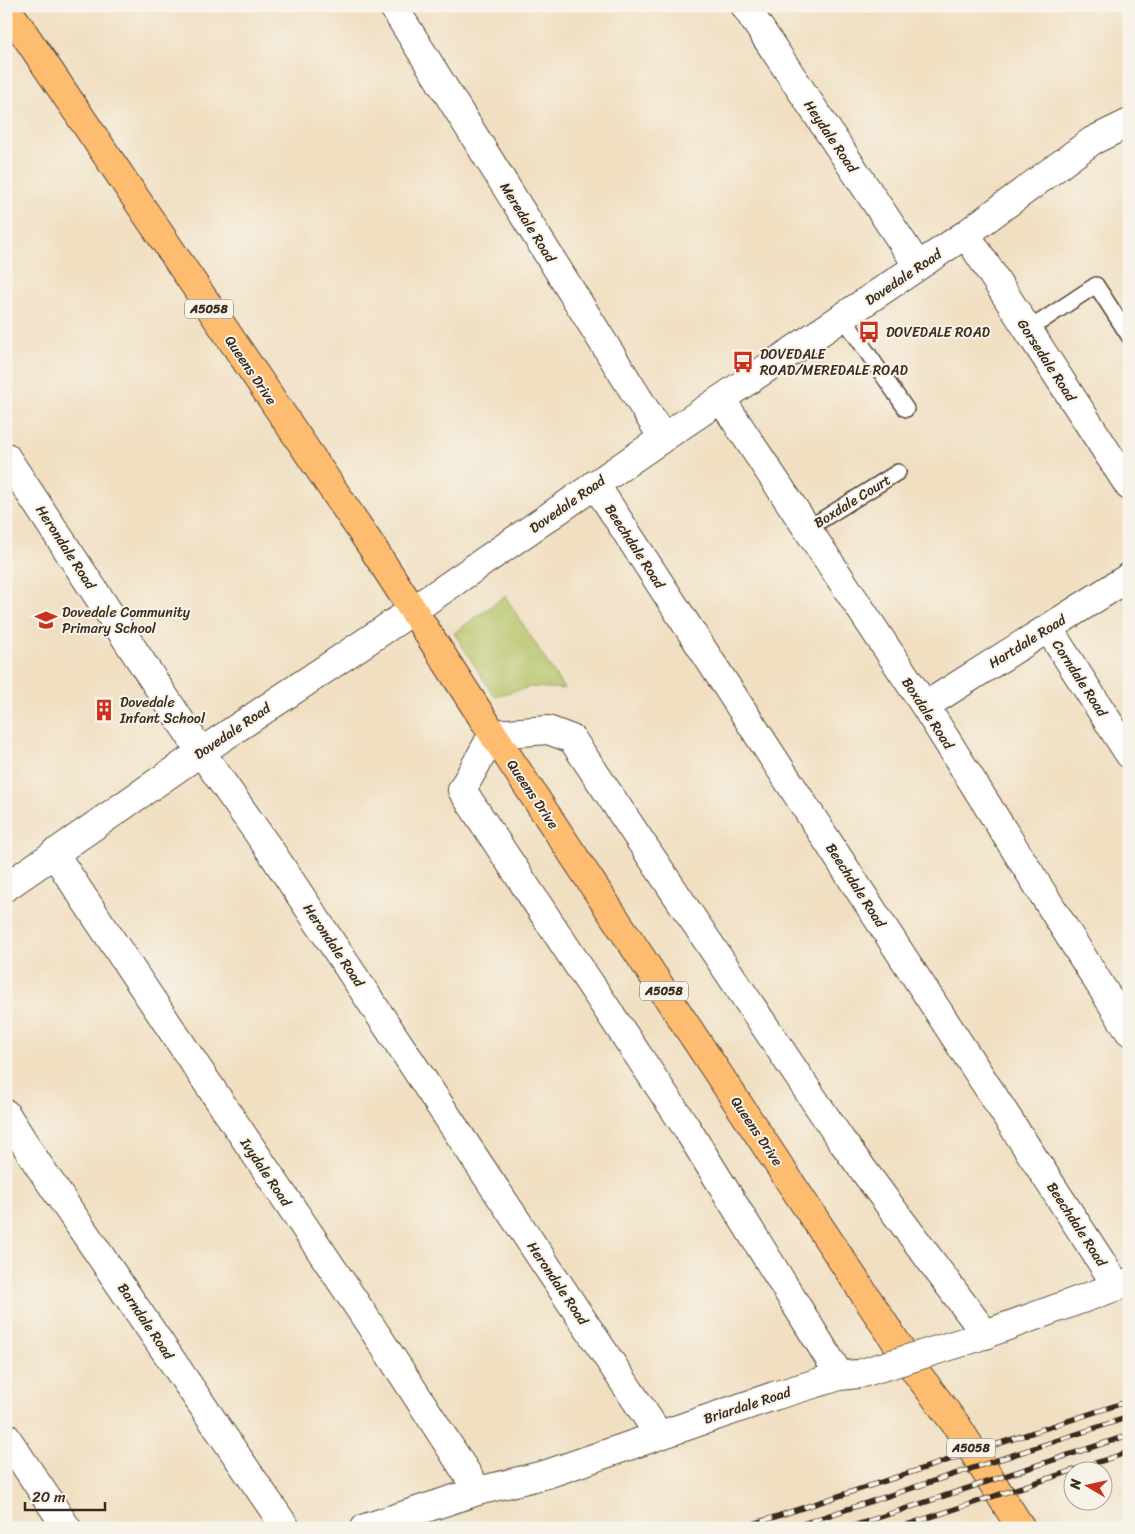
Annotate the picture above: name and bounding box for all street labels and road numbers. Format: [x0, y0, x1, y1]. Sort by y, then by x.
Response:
street label: Heydale Road [797, 95, 865, 179]
street label: Meredale Road [493, 177, 563, 269]
street label: Dovedale Road [860, 241, 948, 313]
road number: A5058 [185, 300, 233, 318]
street label: Gorsedale Road [1010, 314, 1084, 408]
street label: Queens Drive [218, 330, 283, 410]
street label: Dovedale Road [524, 468, 612, 540]
street label: Boxdale Court [809, 468, 896, 535]
street label: Beechdale Road [598, 499, 672, 595]
street label: Herondale Road [29, 500, 103, 596]
street label: Hartdale Road [983, 607, 1072, 675]
street label: Corndale Road [1045, 635, 1115, 723]
street label: Boxdale Road [895, 672, 961, 756]
street label: Dovedale Road [189, 695, 277, 767]
street label: Queens Drive [500, 754, 565, 834]
street label: Beechdale Road [819, 838, 893, 934]
street label: Herondale Road [296, 898, 372, 994]
road number: A5058 [640, 981, 688, 1000]
street label: Queens Drive [724, 1091, 789, 1171]
street label: Ivydale Road [233, 1132, 299, 1213]
street label: Beechdale Road [1040, 1177, 1114, 1273]
street label: Herondale Road [520, 1236, 596, 1332]
street label: Barndale Road [111, 1278, 181, 1366]
street label: Briardale Road [700, 1379, 796, 1431]
road number: A5058 [947, 1439, 995, 1458]

